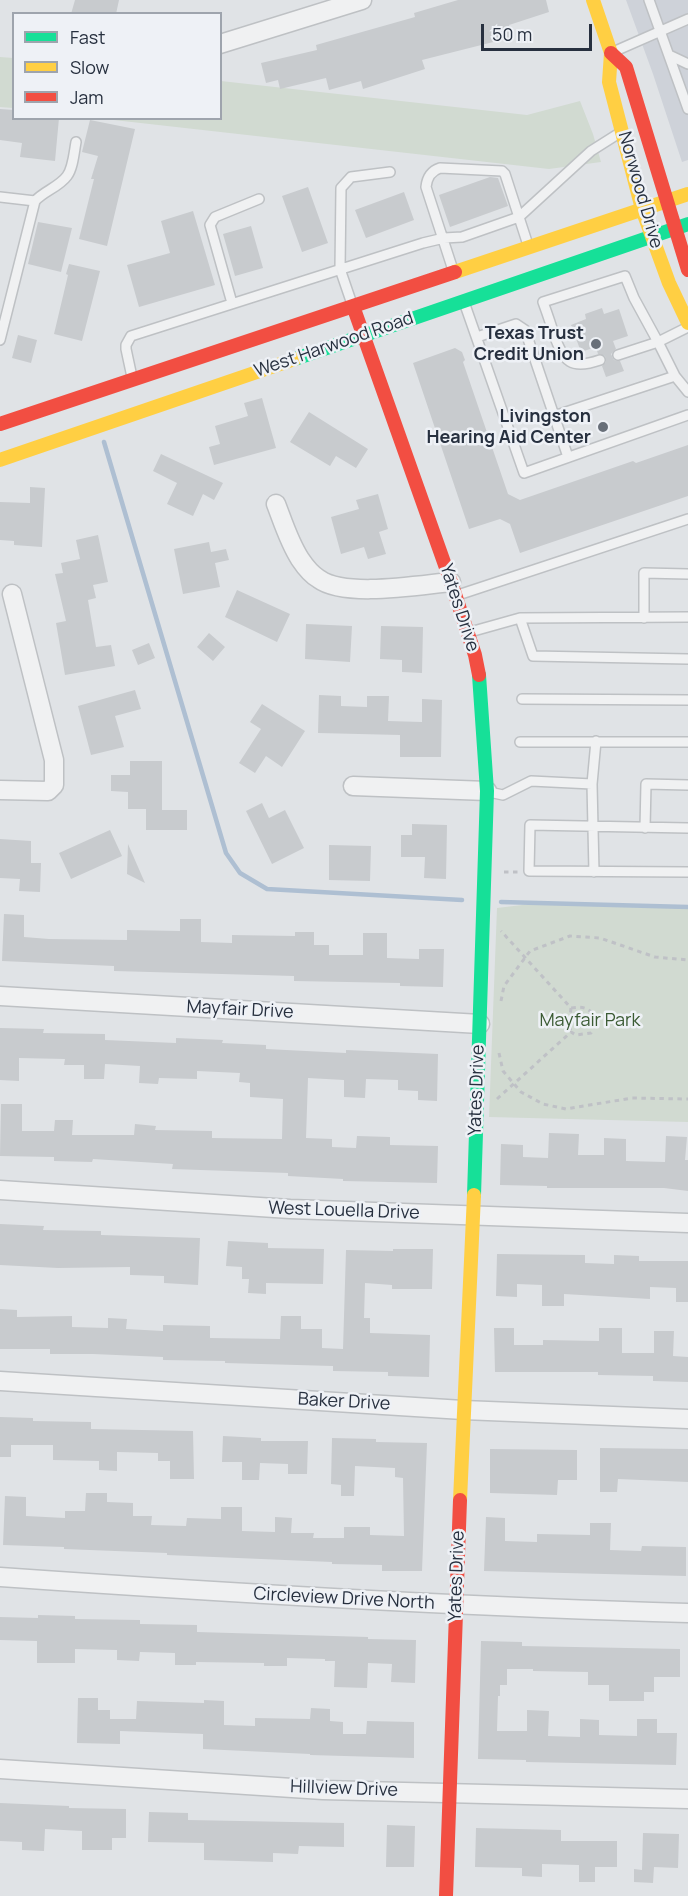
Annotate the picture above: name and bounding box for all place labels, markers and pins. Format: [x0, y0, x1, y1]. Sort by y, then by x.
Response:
place label: Texas Trust Credit Union [474, 323, 584, 366]
marker: Texas Trust Credit Union [589, 337, 603, 351]
place label: Livingston Hearing Aid Center [427, 406, 591, 448]
marker: Livingston Hearing Aid Center [596, 420, 610, 434]

